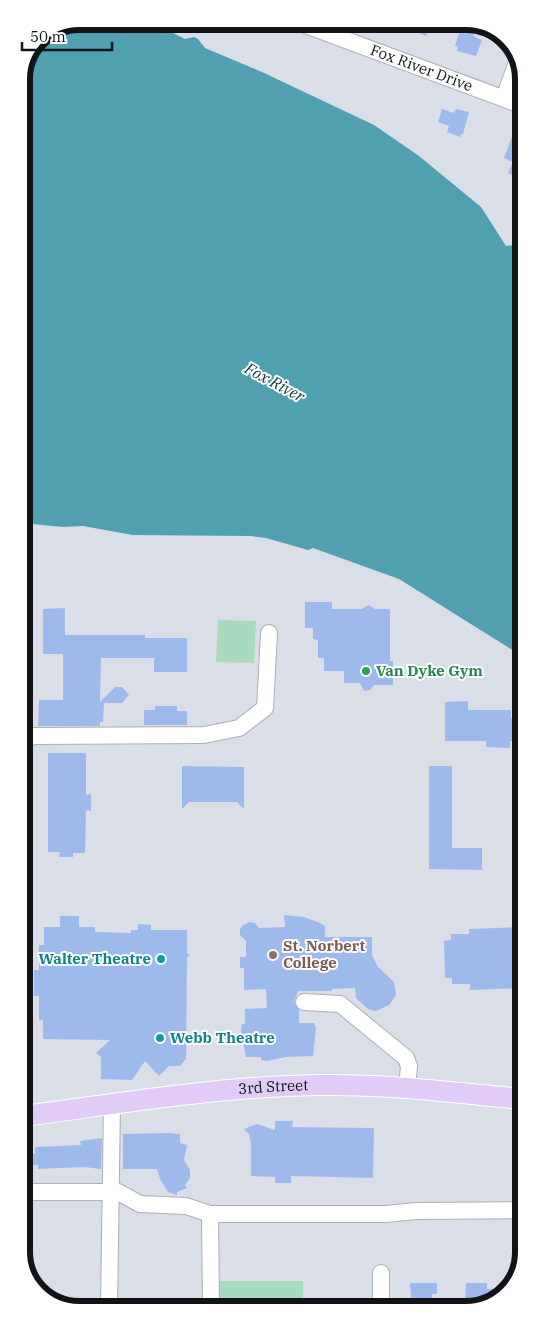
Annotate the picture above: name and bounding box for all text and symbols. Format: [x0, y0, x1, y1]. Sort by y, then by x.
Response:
scale bar [22, 20, 112, 52]
text: 50 m [30, 27, 66, 46]
street label: Fox River Drive [368, 40, 476, 95]
water label: Fox River [241, 357, 309, 406]
place label: Van Dyke Gym [376, 661, 483, 680]
marker: Van Dyke Gym [360, 665, 372, 677]
place label: St. Norbert College [283, 936, 365, 972]
place label: Walter Theatre [39, 949, 151, 968]
marker: St. Norbert College [267, 949, 279, 961]
marker: Walter Theatre [155, 953, 167, 965]
place label: Webb Theatre [170, 1028, 275, 1047]
marker: Webb Theatre [154, 1032, 166, 1044]
street label: 3rd Street [237, 1075, 309, 1098]

